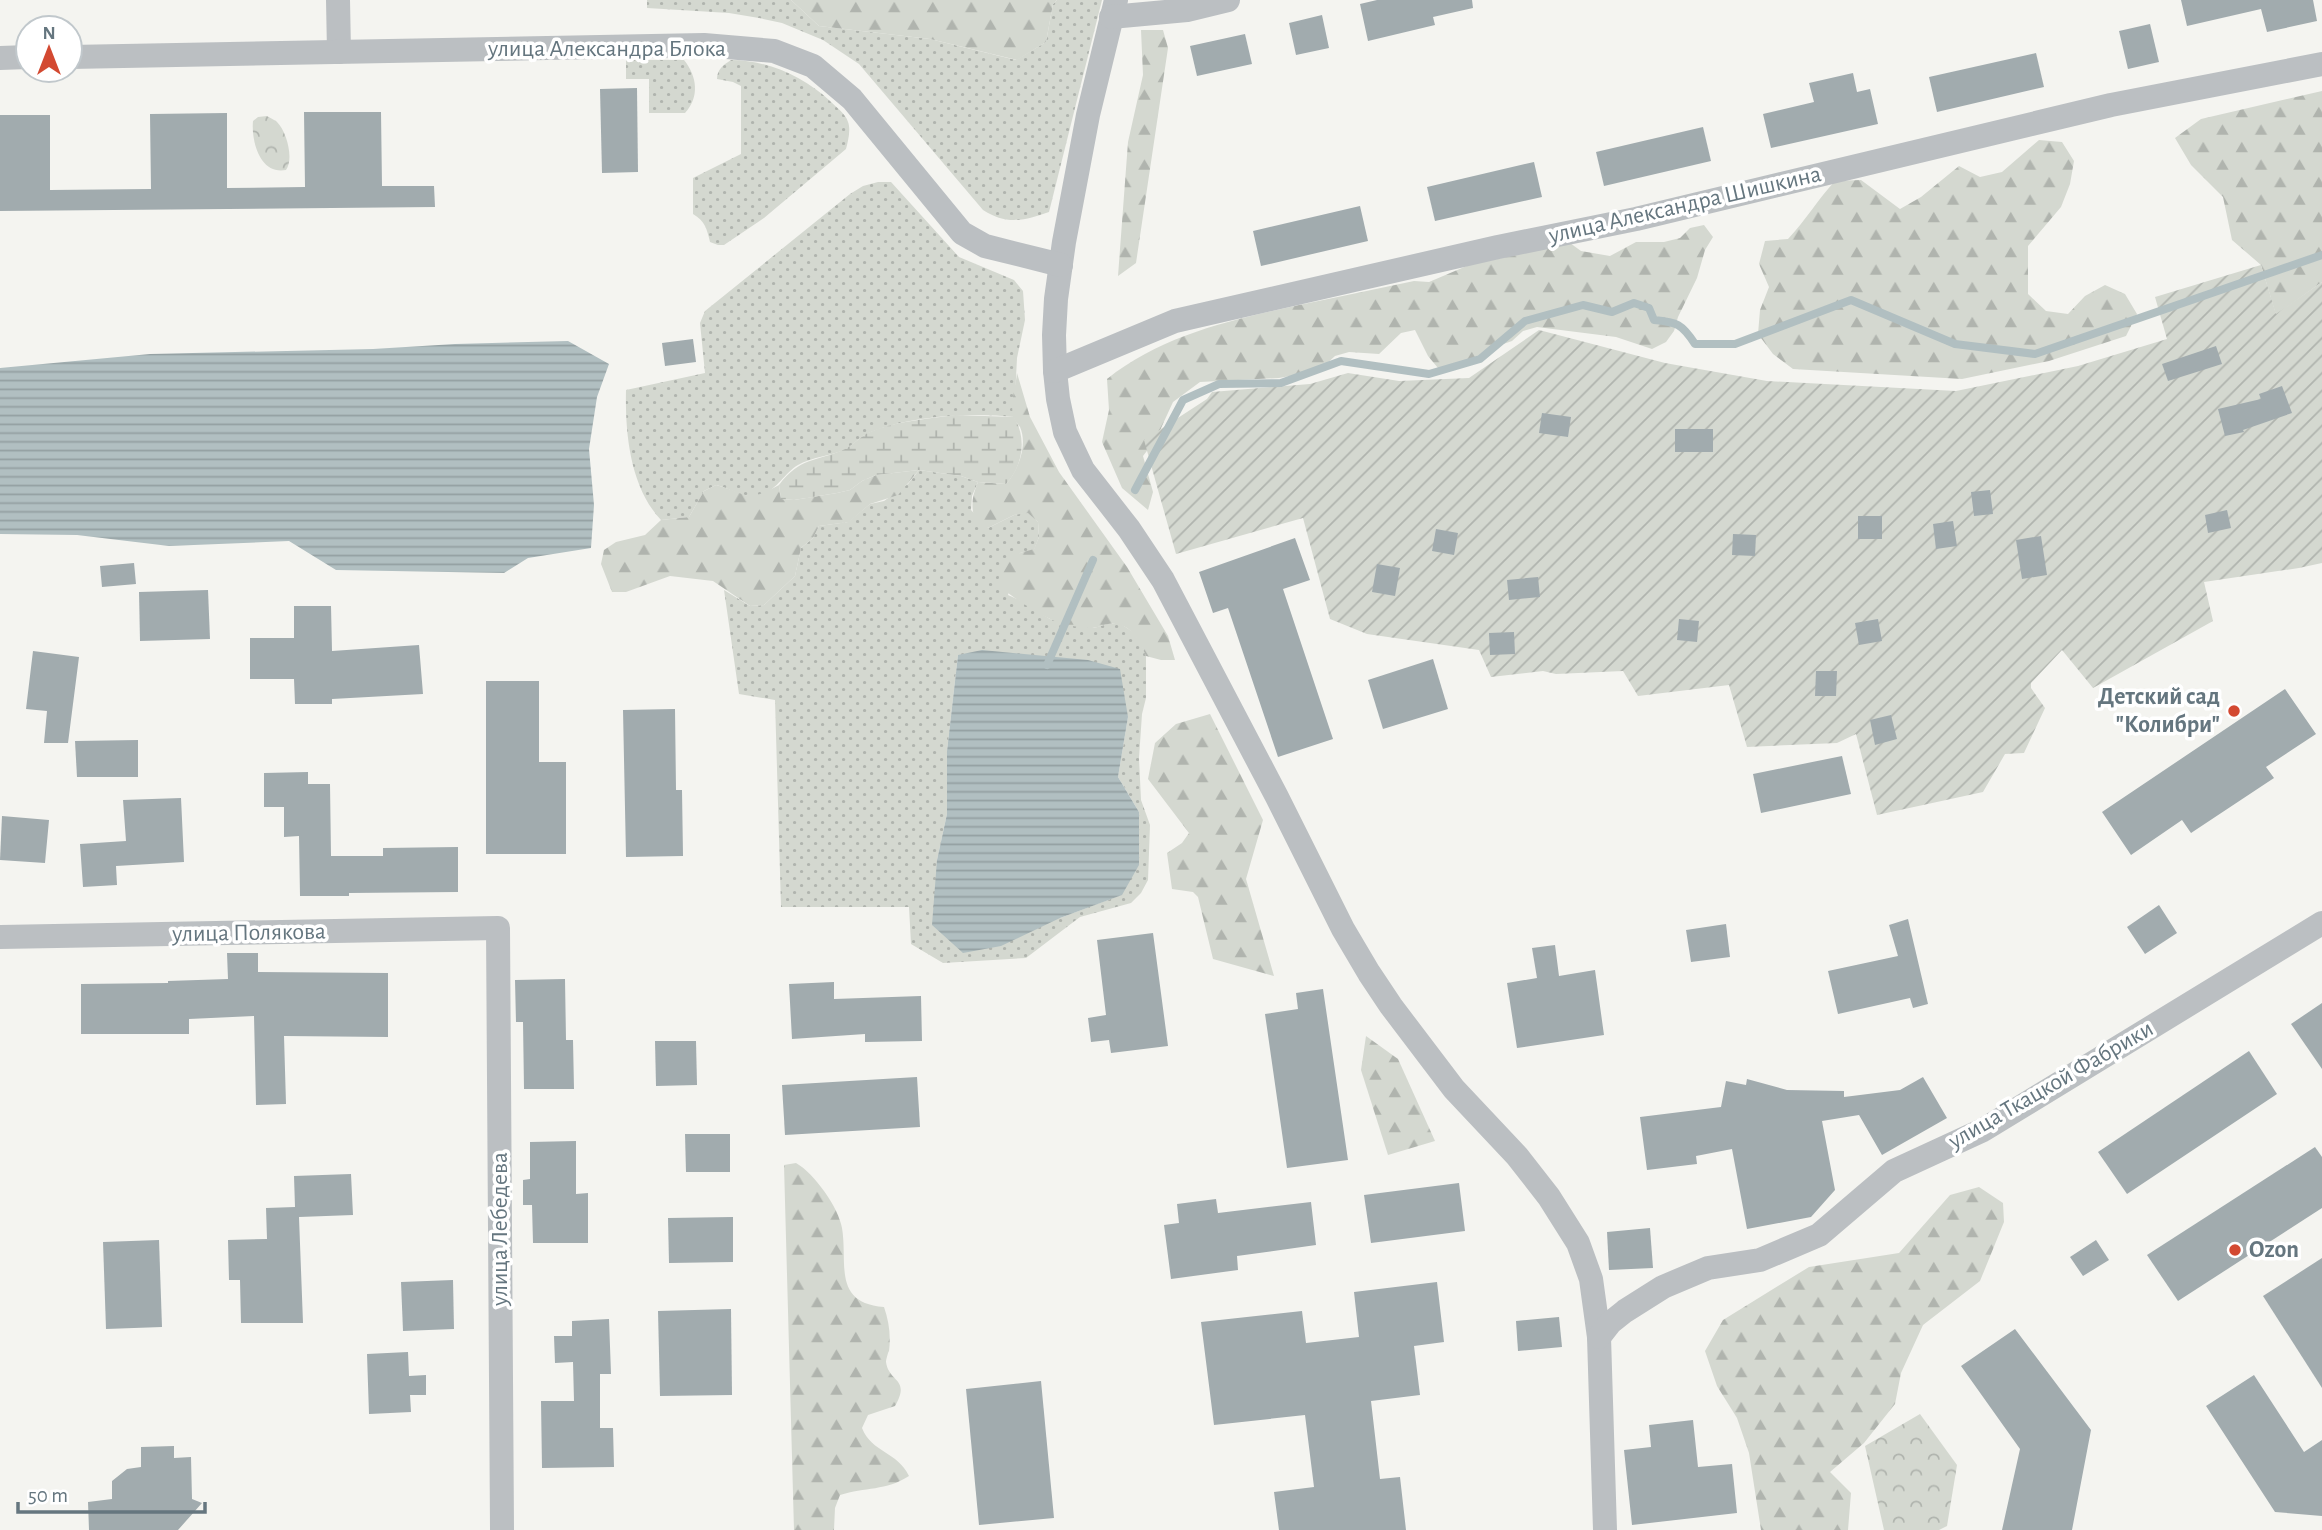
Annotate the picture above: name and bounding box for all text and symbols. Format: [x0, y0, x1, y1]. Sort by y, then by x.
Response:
north arrow [14, 14, 84, 84]
text: N [42, 24, 56, 43]
street label: улица Александра Блока [487, 37, 726, 61]
street label: улица Александра Шишкина [1545, 162, 1824, 248]
place label: Детский сад "Колибри" [2098, 685, 2220, 737]
marker: Детский сад "Колибри" [2226, 703, 2242, 719]
street label: улица Полякова [171, 920, 326, 946]
street label: улица Ткацкой Фабрики [1944, 1017, 2158, 1154]
street label: улица Лебедева [488, 1152, 512, 1307]
place label: Ozon [2249, 1238, 2299, 1262]
marker: Ozon [2227, 1242, 2243, 1258]
scale bar [18, 1470, 205, 1514]
text: 50 m [28, 1485, 68, 1506]

